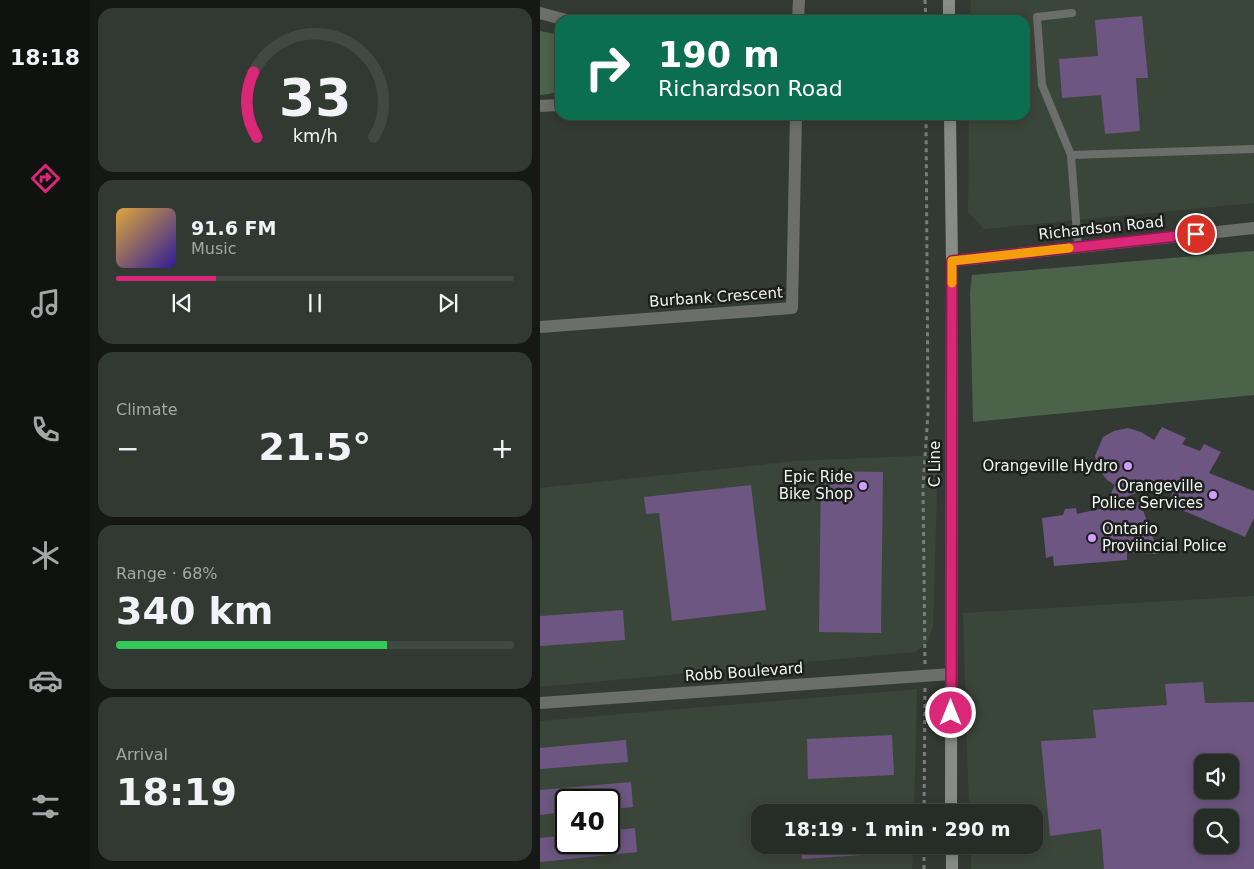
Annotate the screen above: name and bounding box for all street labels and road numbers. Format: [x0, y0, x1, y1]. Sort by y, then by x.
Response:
street label: Richardson Road [1037, 212, 1165, 244]
street label: Burbank Crescent [649, 283, 784, 311]
street label: C Line [926, 441, 944, 487]
street label: Robb Boulevard [684, 659, 804, 685]

